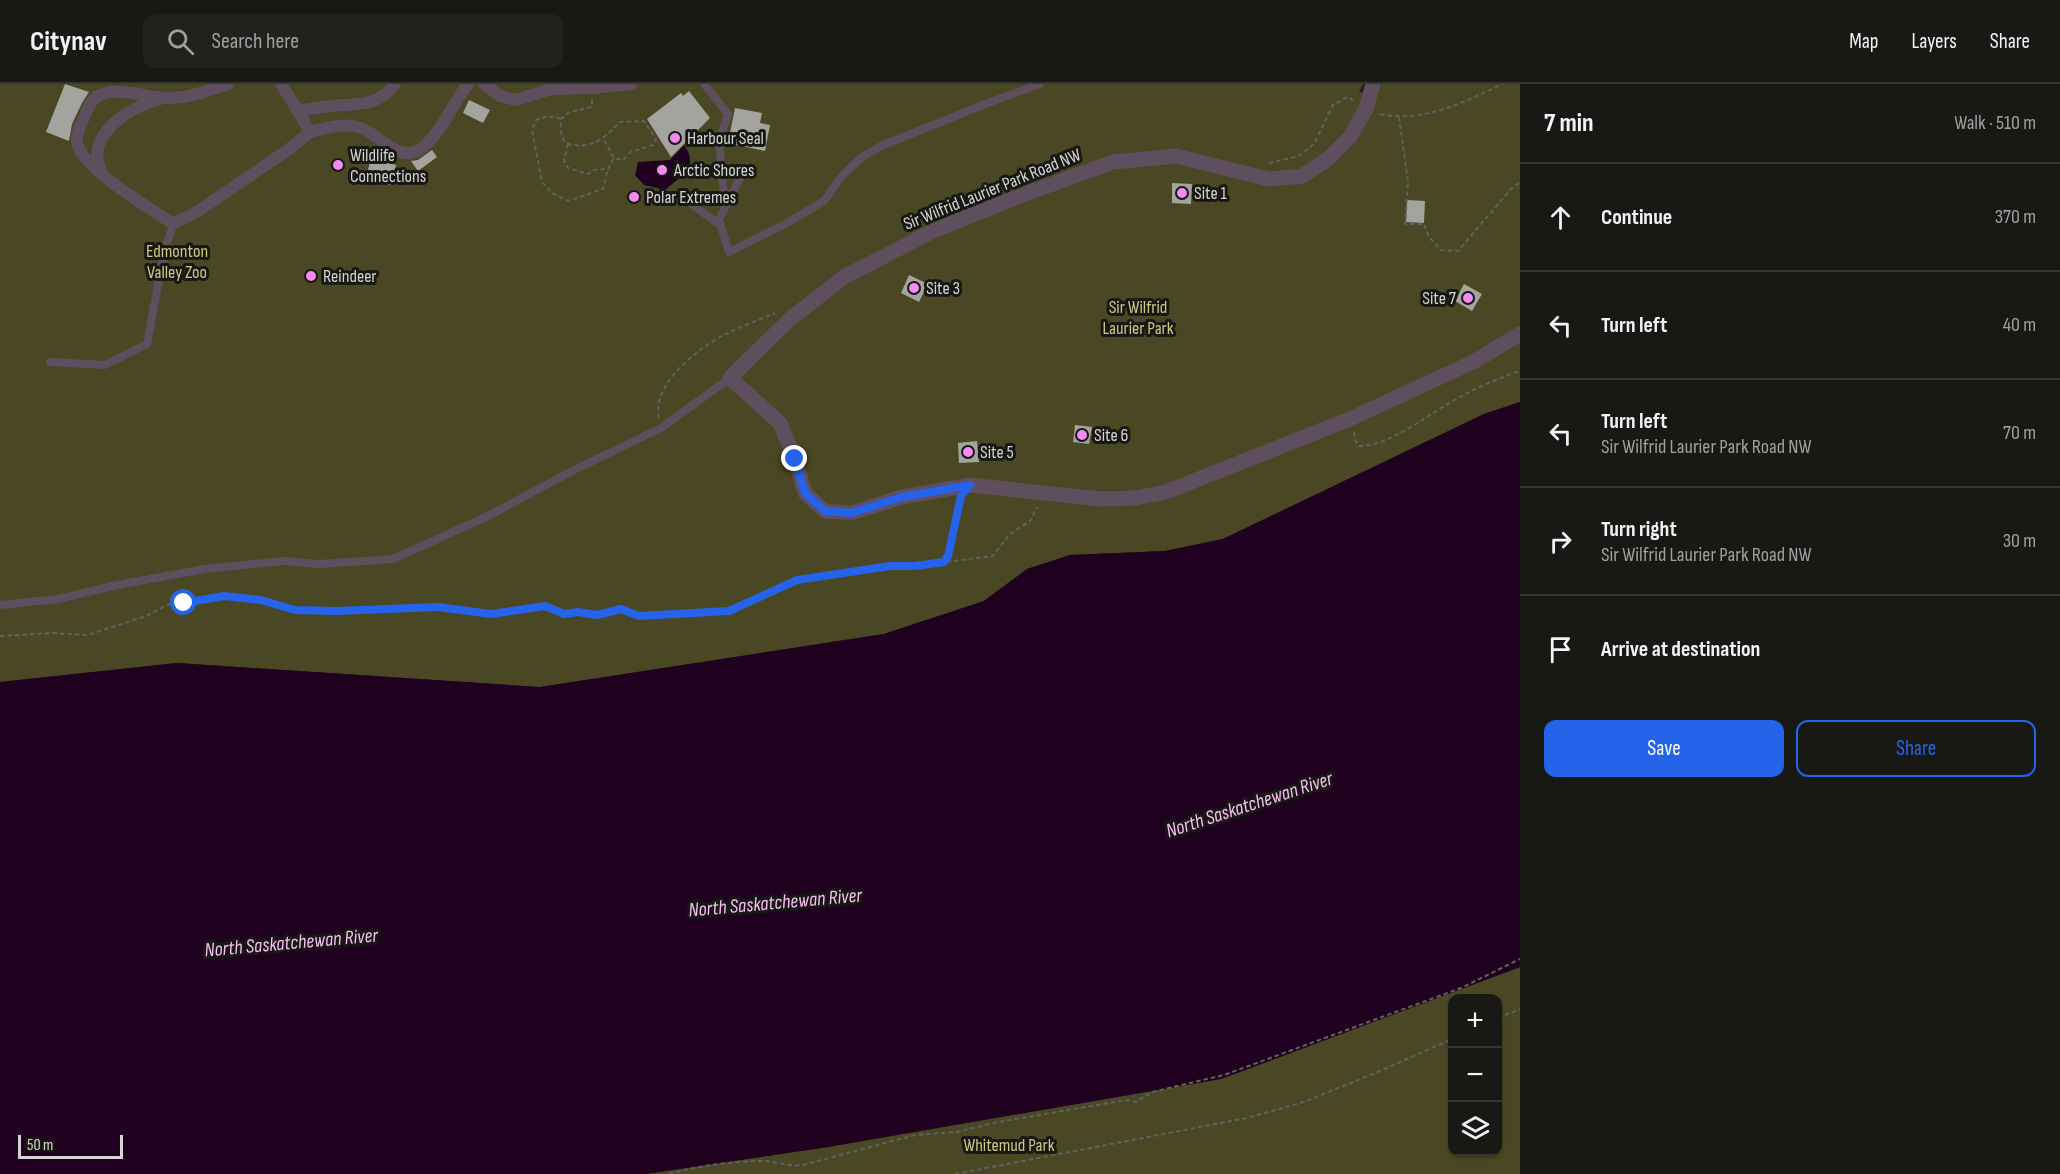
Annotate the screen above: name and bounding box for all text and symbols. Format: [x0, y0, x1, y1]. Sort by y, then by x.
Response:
search box [143, 14, 563, 68]
text: Citynav [30, 25, 107, 58]
icon: search [164, 25, 197, 58]
text: Search here [212, 28, 299, 55]
text: Map [1849, 29, 1878, 54]
text: Layers [1911, 29, 1957, 54]
text: Share [1990, 29, 2030, 54]
text: 7 min [1544, 108, 1593, 139]
text: Walk · 510 m [1954, 111, 2036, 135]
place label: Harbour Seal [687, 128, 764, 149]
marker: Harbour Seal [668, 131, 682, 145]
street label: Sir Wilfrid Laurier Park Road NW [900, 144, 1084, 235]
place label: Wildlife Connections [350, 145, 426, 187]
marker: Wildlife Connections [331, 158, 345, 172]
place label: Arctic Shores [673, 160, 754, 181]
marker: Arctic Shores [655, 163, 669, 177]
place label: Site 1 [1194, 183, 1227, 204]
marker: Site 1 [1175, 186, 1189, 200]
place label: Polar Extremes [646, 187, 736, 208]
marker: Polar Extremes [627, 190, 641, 204]
icon: ahead [1544, 201, 1577, 234]
text: Continue [1601, 204, 1672, 231]
text: 370 m [1995, 205, 2036, 229]
park label: Edmonton Valley Zoo [146, 241, 208, 283]
place label: Reindeer [323, 266, 377, 287]
marker: Reindeer [304, 269, 318, 283]
place label: Site 3 [926, 278, 960, 299]
marker: Site 3 [907, 281, 921, 295]
place label: Site 7 [1422, 288, 1457, 309]
marker: Site 7 [1461, 291, 1475, 305]
park label: Sir Wilfrid Laurier Park [1102, 297, 1174, 339]
icon: left [1544, 309, 1577, 342]
text: Turn left [1601, 312, 1667, 339]
text: 40 m [2003, 313, 2036, 337]
text: Turn left [1601, 408, 1667, 435]
icon: left [1544, 417, 1577, 450]
text: 70 m [2003, 421, 2036, 445]
place label: Site 6 [1094, 425, 1128, 446]
marker: Site 6 [1075, 428, 1089, 442]
text: Sir Wilfrid Laurier Park Road NW [1601, 435, 1811, 459]
place label: Site 5 [980, 442, 1014, 463]
route end [781, 445, 807, 471]
marker: Site 5 [961, 445, 975, 459]
text: Turn right [1601, 516, 1677, 543]
icon: right [1544, 525, 1577, 558]
text: 30 m [2003, 529, 2036, 553]
text: Sir Wilfrid Laurier Park Road NW [1601, 543, 1811, 567]
route start [170, 589, 196, 615]
icon: arrive [1544, 633, 1577, 666]
text: Arrive at destination [1601, 636, 1760, 663]
button: Save [1544, 720, 1784, 777]
button: Share [1796, 720, 2036, 777]
water label: North Saskatchewan River [1163, 766, 1337, 843]
water label: North Saskatchewan River [687, 883, 864, 923]
water label: North Saskatchewan River [203, 923, 380, 963]
map controls [1448, 994, 1502, 1156]
button: + [1448, 994, 1502, 1048]
button: − [1448, 1048, 1502, 1102]
button: layers [1448, 1102, 1502, 1156]
scale bar [18, 1132, 123, 1160]
park label: Whitemud Park [963, 1135, 1055, 1156]
text: 50 m [27, 1136, 53, 1155]

